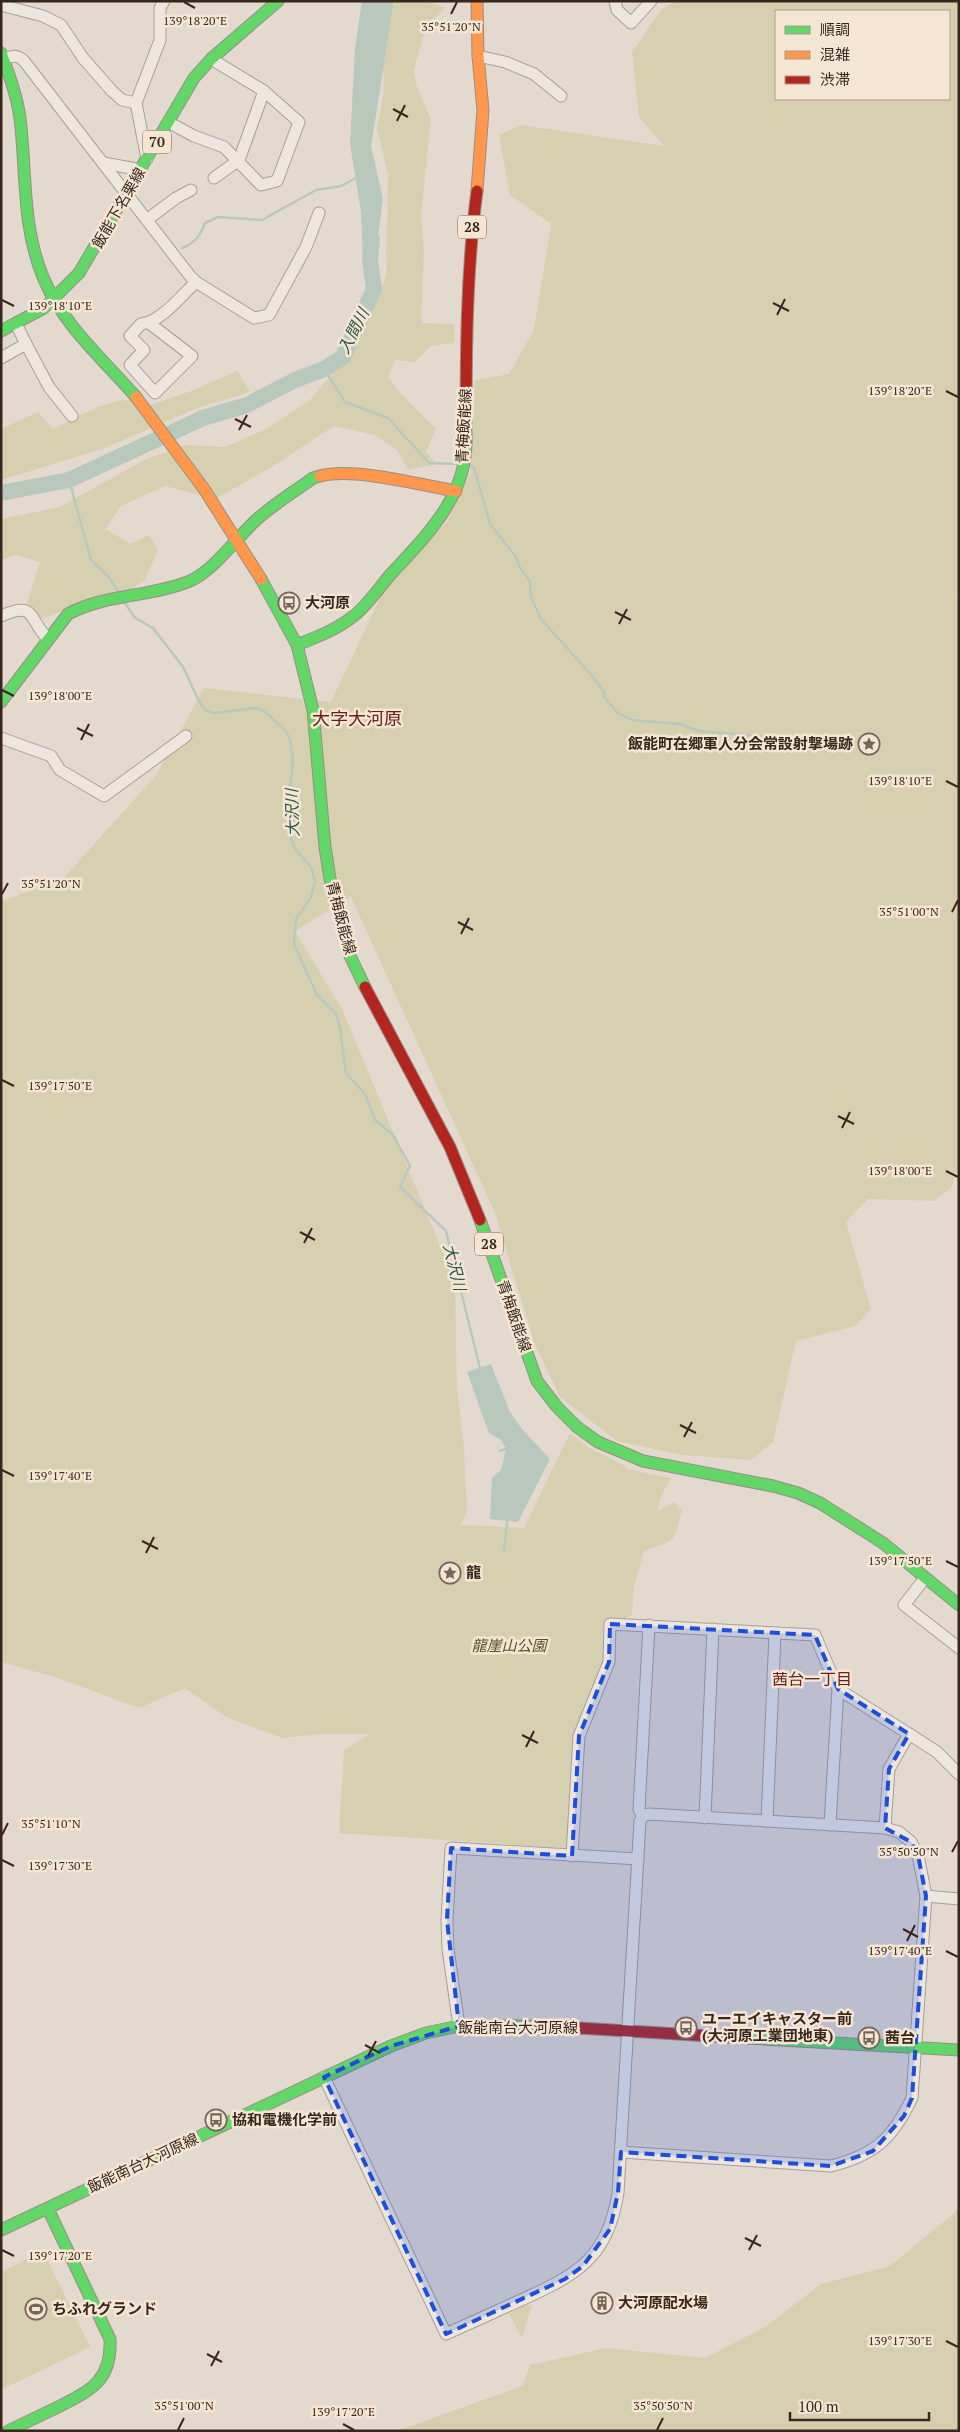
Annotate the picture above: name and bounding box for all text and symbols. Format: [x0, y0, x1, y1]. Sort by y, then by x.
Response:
legend [775, 10, 950, 100]
text: 139°18'20"E [163, 13, 227, 28]
text: 35°51'20"N [421, 19, 481, 34]
text: 順調 [820, 19, 850, 39]
text: 混雑 [820, 44, 850, 64]
text: 渋滞 [820, 69, 850, 89]
road number: 70 [143, 130, 171, 154]
street label: 飯能下名栗線 [87, 164, 149, 251]
road number: 28 [458, 216, 486, 238]
text: 139°18'10"E [28, 298, 92, 313]
water label: 入間川 [332, 303, 375, 357]
text: 139°18'20"E [868, 383, 932, 398]
street label: 青梅飯能線 [451, 388, 475, 464]
bus stop icon: 大河原 [277, 591, 301, 615]
place label: 大河原 [305, 592, 350, 612]
text: 139°18'00"E [28, 688, 92, 703]
district label: 大字大河原 [312, 706, 402, 730]
place icon: 飯能町在郷軍人分会常設射撃場跡 [857, 732, 881, 756]
place label: 飯能町在郷軍人分会常設射撃場跡 [628, 733, 853, 753]
text: 139°18'10"E [868, 773, 932, 788]
water label: 大沢川 [280, 787, 304, 837]
text: 35°51'20"N [21, 876, 81, 891]
street label: 青梅飯能線 [323, 879, 361, 957]
text: 35°51'00"N [879, 904, 939, 919]
text: 139°17'50"E [28, 1078, 92, 1093]
text: 139°18'00"E [868, 1163, 932, 1178]
road number: 28 [475, 1232, 503, 1256]
water label: 大沢川 [439, 1241, 472, 1295]
street label: 青梅飯能線 [493, 1277, 537, 1354]
text: 139°17'40"E [28, 1468, 92, 1483]
text: 139°17'50"E [868, 1553, 932, 1568]
place icon: 龍 [438, 1561, 462, 1585]
place label: 龍 [466, 1562, 481, 1582]
park label: 龍崖山公園 [471, 1635, 548, 1655]
district label: 茜台一丁目 [772, 1668, 852, 1690]
text: 35°51'10"N [21, 1816, 81, 1831]
text: 35°50'50"N [879, 1844, 939, 1859]
text: 139°17'30"E [28, 1858, 92, 1873]
text: 139°17'40"E [868, 1943, 932, 1958]
place label: ユーエイキャスター前 (大河原工業団地東) [702, 2008, 852, 2045]
bus stop icon: ユーエイキャスター前 (大河原工業団地東) [674, 2016, 698, 2040]
street label: 飯能南台大河原線 [458, 2017, 578, 2037]
bus stop icon: 茜台 [857, 2026, 881, 2050]
place label: 茜台 [885, 2027, 915, 2047]
bus stop icon: 協和電機化学前 [204, 2108, 228, 2132]
place label: 協和電機化学前 [232, 2109, 337, 2129]
street label: 飯能南台大河原線 [84, 2128, 201, 2197]
text: 139°17'20"E [28, 2248, 92, 2263]
building icon: 大河原配水場 [590, 2291, 614, 2315]
place label: 大河原配水場 [618, 2292, 708, 2312]
sports icon: ちふれグランド [24, 2297, 48, 2321]
place label: ちふれグランド [52, 2298, 157, 2318]
text: 139°17'30"E [868, 2333, 932, 2348]
scale bar [790, 2390, 929, 2422]
text: 100 m [798, 2396, 839, 2416]
text: 35°51'00"N [154, 2398, 214, 2413]
text: 35°50'50"N [633, 2398, 693, 2413]
text: 139°17'20"E [311, 2404, 375, 2419]

